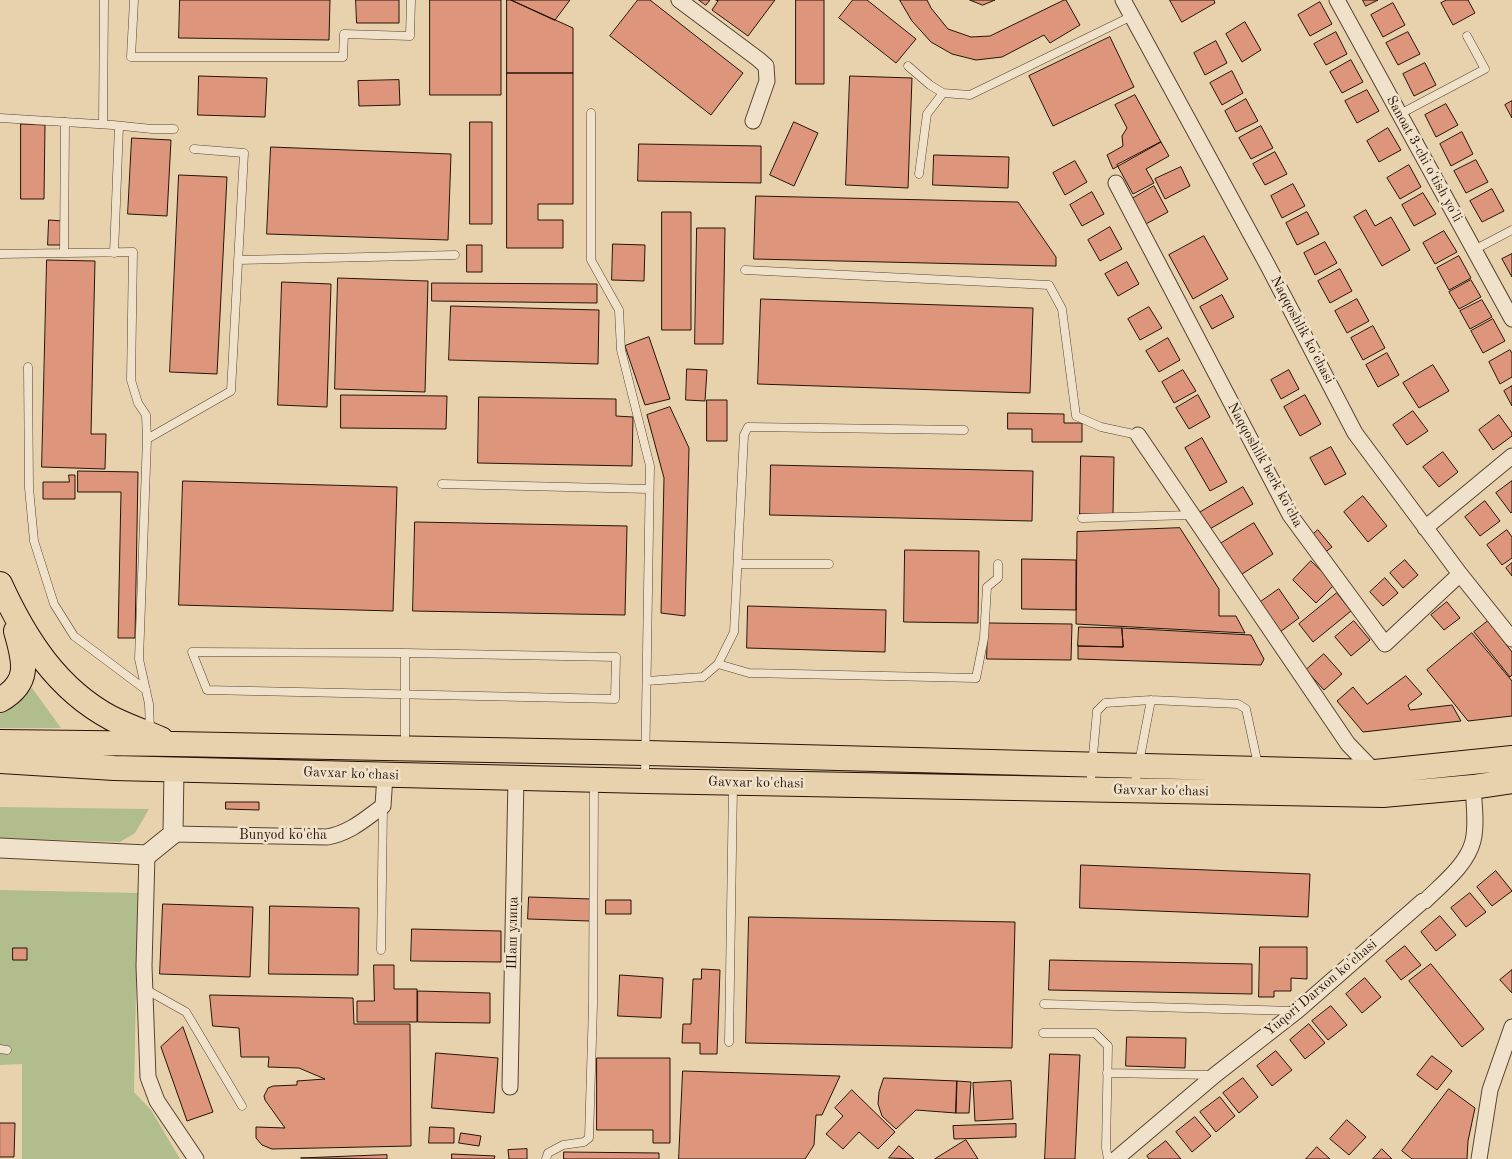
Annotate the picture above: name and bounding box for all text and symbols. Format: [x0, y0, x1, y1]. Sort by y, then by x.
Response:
street label: Sanoat 3-chi o'tish yo'li [1382, 93, 1466, 225]
street label: Naqqoshlik ko'chasi [1267, 273, 1337, 387]
street label: Naqqoshlik berk ko'cha [1224, 400, 1306, 530]
street label: Gavxar ko'chasi [303, 764, 399, 784]
street label: Gavxar ko'chasi [708, 774, 804, 792]
street label: Gavxar ko'chasi [1113, 782, 1209, 800]
street label: Bunyod ko'cha [239, 827, 327, 843]
street label: Шаш улица [504, 896, 522, 970]
street label: Yuqori Darxon ko'chasi [1261, 936, 1381, 1040]

